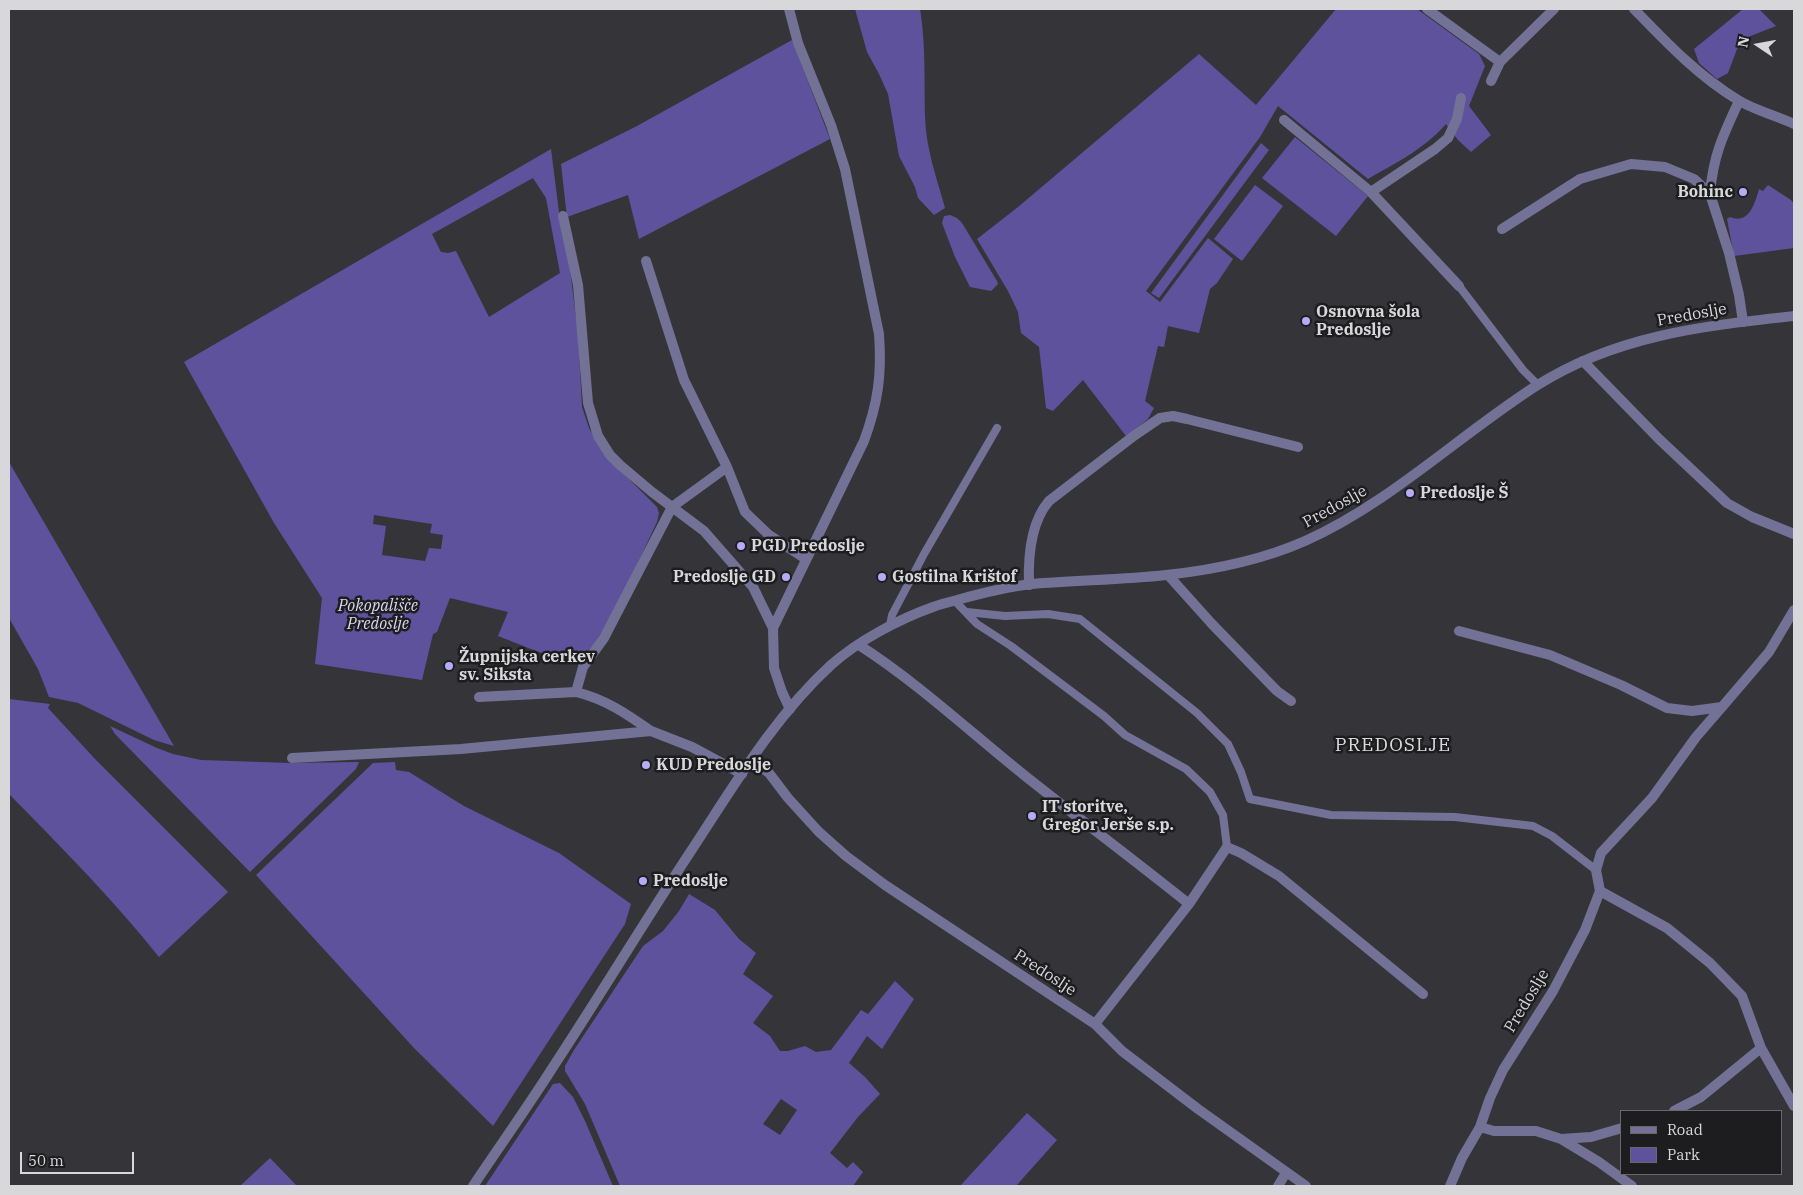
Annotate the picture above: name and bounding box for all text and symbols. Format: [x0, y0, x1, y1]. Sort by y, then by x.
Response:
north arrow [1733, 20, 1783, 70]
text: N [1733, 35, 1753, 49]
place label: Bohinc [1677, 182, 1733, 202]
marker: Bohinc [1737, 186, 1749, 198]
street label: Predoslje [1656, 299, 1728, 331]
place label: Osnovna šola Predoslje [1316, 302, 1420, 340]
marker: Osnovna šola Predoslje [1300, 315, 1312, 327]
street label: Predoslje [1300, 482, 1370, 532]
place label: Predoslje Š [1420, 483, 1509, 503]
marker: Predoslje Š [1404, 487, 1416, 499]
place label: PGD Predoslje [751, 536, 865, 556]
marker: PGD Predoslje [735, 540, 747, 552]
place label: Predoslje GD [673, 567, 776, 587]
place label: Gostilna Krištof [892, 567, 1017, 587]
marker: Predoslje GD [780, 571, 792, 583]
marker: Gostilna Krištof [876, 571, 888, 583]
park label: Pokopališče Predoslje [338, 596, 418, 634]
place label: Župnijska cerkev sv. Siksta [459, 647, 595, 685]
marker: Župnijska cerkev sv. Siksta [443, 660, 455, 672]
district label: PREDOSLJE [1334, 735, 1452, 757]
place label: KUD Predoslje [656, 755, 771, 775]
marker: KUD Predoslje [640, 759, 652, 771]
place label: IT storitve, Gregor Jerše s.p. [1042, 797, 1174, 835]
marker: IT storitve, Gregor Jerše s.p. [1026, 810, 1038, 822]
place label: Predoslje [653, 871, 728, 891]
marker: Predoslje [637, 875, 649, 887]
street label: Predoslje [1010, 946, 1080, 1000]
street label: Predoslje [1501, 966, 1553, 1036]
legend [1620, 1110, 1783, 1175]
text: Road [1667, 1120, 1703, 1139]
scale bar [22, 1142, 136, 1174]
text: Park [1667, 1145, 1700, 1164]
text: 50 m [28, 1151, 64, 1170]

